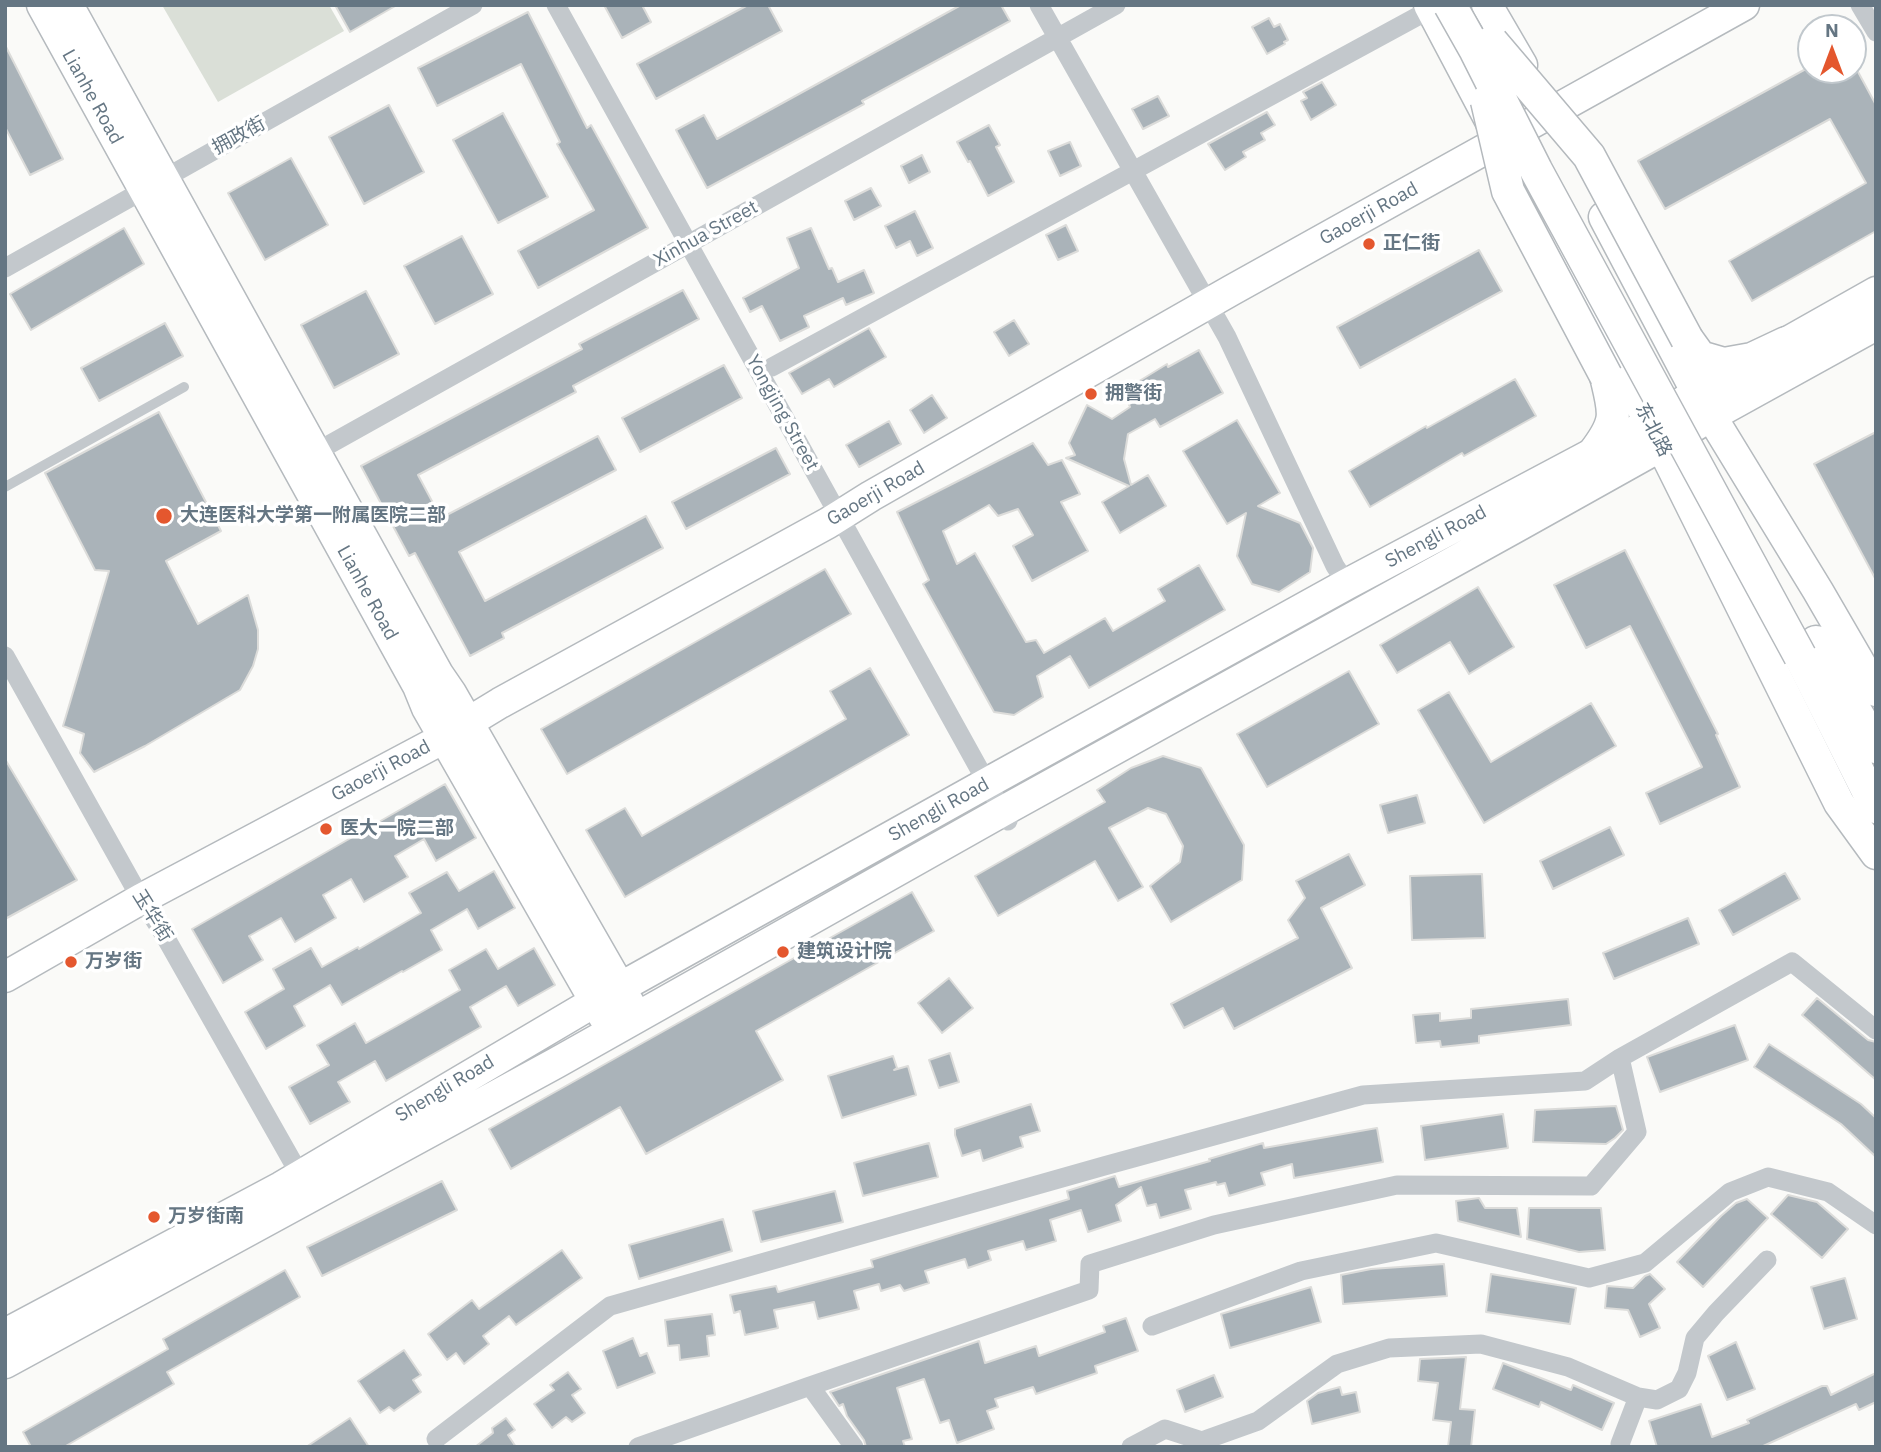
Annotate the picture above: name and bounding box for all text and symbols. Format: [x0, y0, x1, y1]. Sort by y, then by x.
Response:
north arrow [1797, 14, 1867, 84]
text: N [1825, 18, 1839, 42]
street label: Lianhe Road [57, 46, 127, 148]
street label: 拥政街 [209, 112, 269, 160]
street label: Gaoerji Road [1316, 178, 1422, 250]
street label: Xinhua Street [650, 196, 762, 272]
place label: 正仁街 [1383, 233, 1440, 255]
marker: 正仁街 [1361, 236, 1377, 252]
street label: Yongjing Street [741, 351, 823, 475]
place label: 拥警街 [1105, 383, 1162, 405]
marker: 拥警街 [1083, 386, 1099, 402]
street label: 东北路 [1630, 399, 1676, 461]
street label: Gaoerji Road [823, 457, 929, 531]
street label: Shengli Road [1382, 501, 1490, 573]
place label: 大连医科大学第一附属医院二部 [180, 505, 446, 527]
marker: 大连医科大学第一附属医院二部 [154, 506, 174, 526]
street label: Lianhe Road [332, 542, 402, 644]
street label: Gaoerji Road [328, 735, 434, 807]
street label: Shengli Road [885, 773, 993, 847]
place label: 医大一院二部 [340, 818, 454, 840]
marker: 医大一院二部 [318, 821, 334, 837]
street label: 玉华街 [127, 886, 177, 946]
place label: 建筑设计院 [797, 941, 892, 963]
marker: 建筑设计院 [775, 944, 791, 960]
place label: 万岁街 [85, 951, 142, 973]
marker: 万岁街 [63, 954, 79, 970]
street label: Shengli Road [391, 1051, 499, 1127]
place label: 万岁街南 [168, 1206, 244, 1228]
marker: 万岁街南 [146, 1209, 162, 1225]

